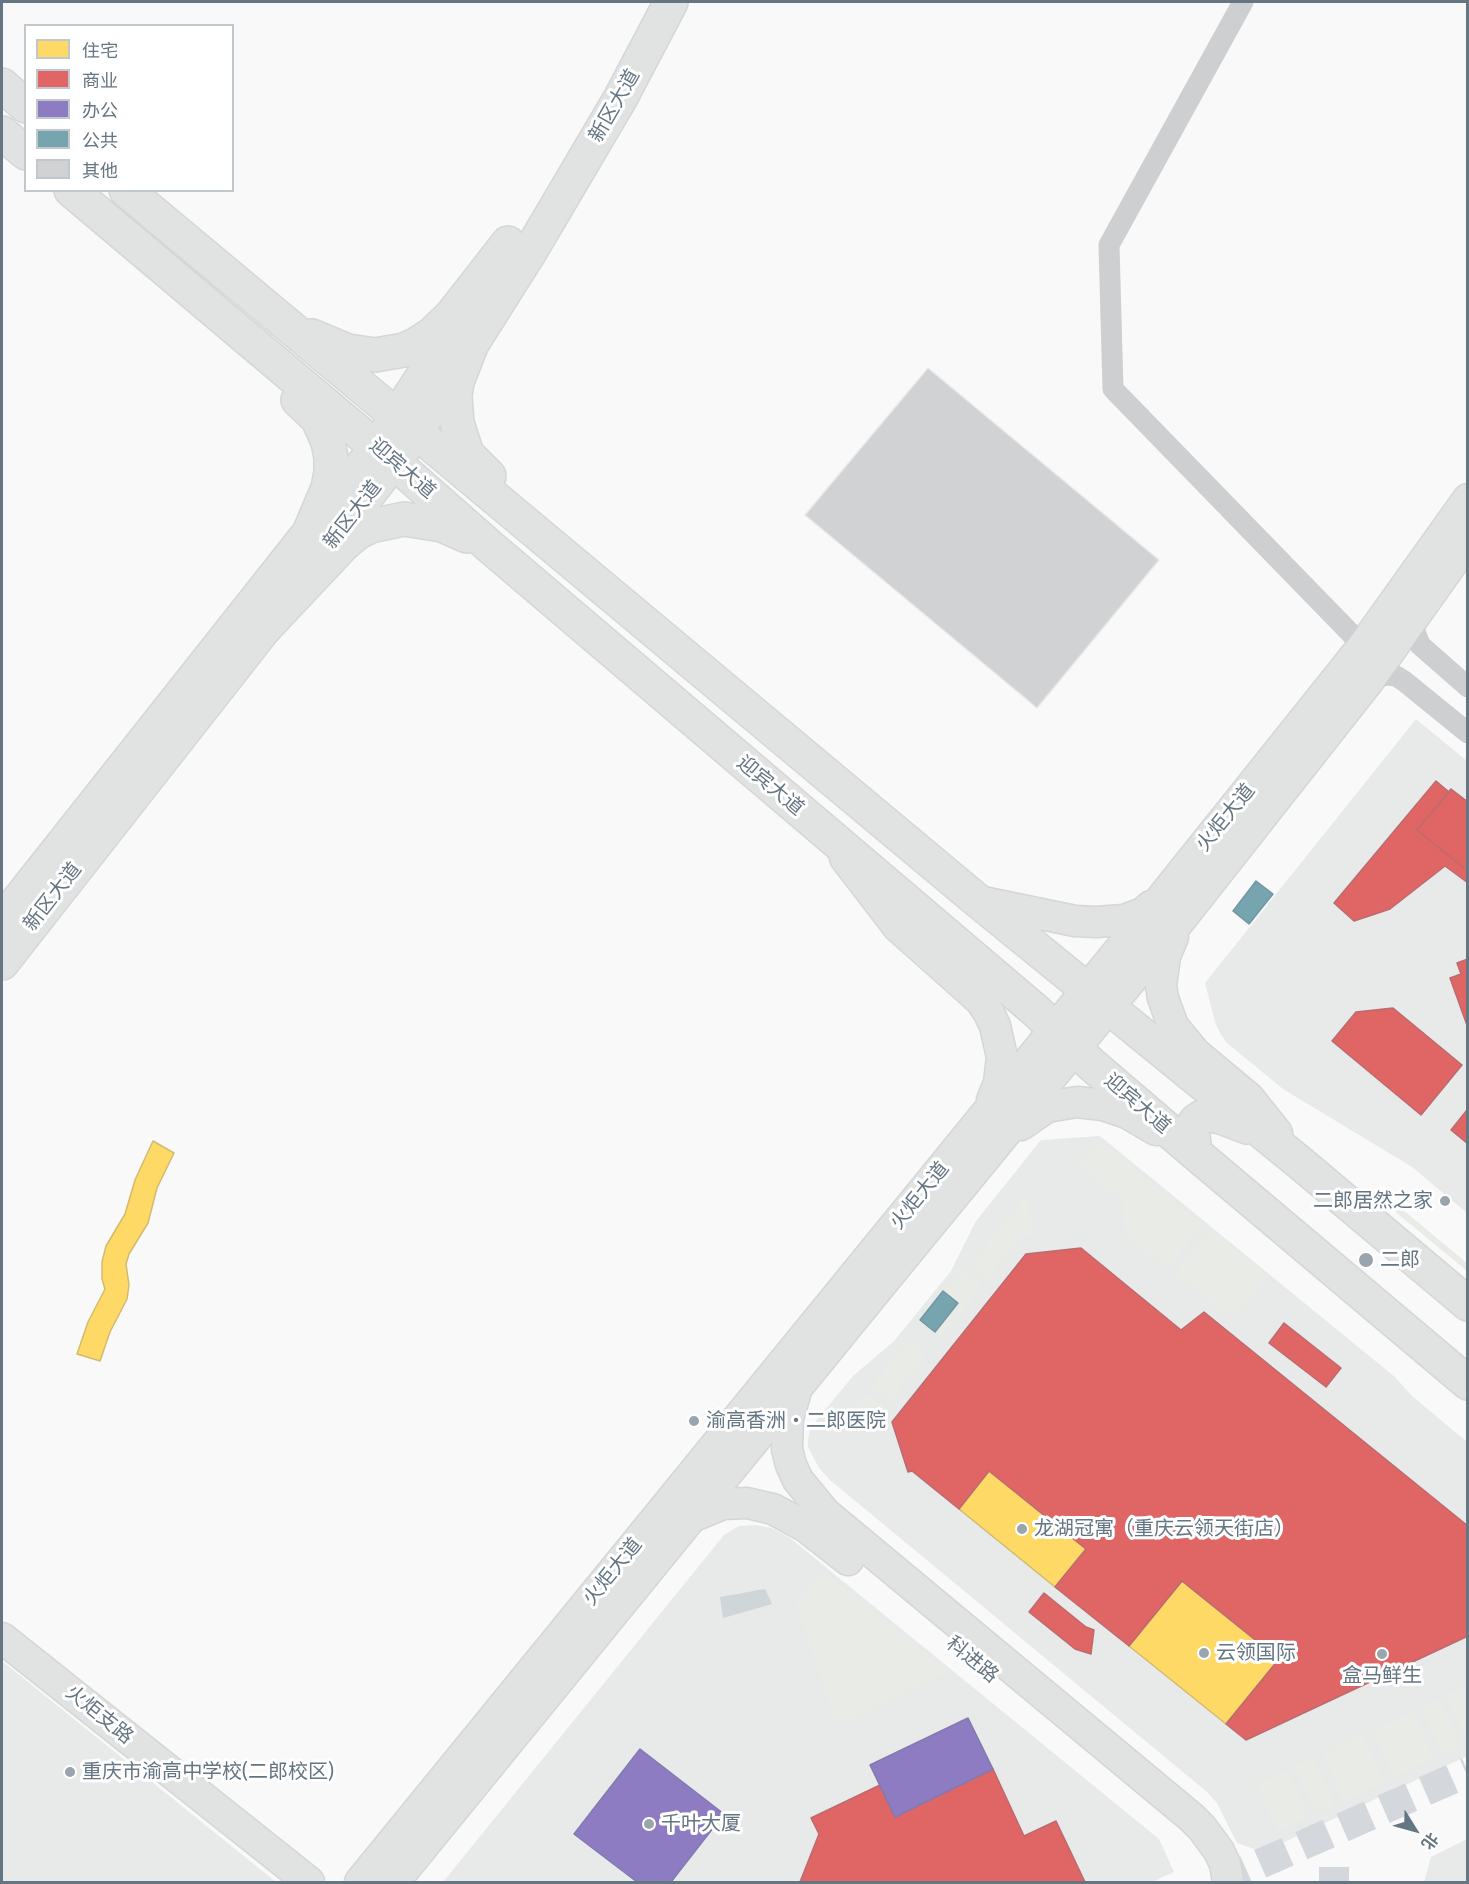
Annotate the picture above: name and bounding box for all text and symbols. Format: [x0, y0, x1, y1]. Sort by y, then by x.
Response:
legend [24, 24, 234, 192]
text: 住宅 [82, 40, 118, 62]
street label: 新区大道 [585, 65, 645, 147]
text: 商业 [82, 70, 118, 92]
text: 办公 [82, 100, 118, 122]
text: 公共 [82, 130, 118, 152]
text: 其他 [82, 160, 118, 182]
street label: 迎宾大道 [364, 434, 440, 504]
street label: 新区大道 [319, 476, 387, 554]
street label: 迎宾大道 [732, 751, 808, 821]
street label: 火炬大道 [1192, 779, 1260, 857]
street label: 新区大道 [19, 858, 87, 936]
street label: 迎宾大道 [1099, 1069, 1175, 1139]
street label: 火炬大道 [886, 1157, 954, 1235]
place label: 二郎居然之家 [1313, 1189, 1433, 1213]
marker: 二郎居然之家 [1438, 1194, 1452, 1208]
place label: 二郎 [1380, 1248, 1420, 1272]
marker: 二郎 [1357, 1251, 1375, 1269]
place label: 渝高香洲‧二郎医院 [706, 1409, 886, 1433]
marker: 渝高香洲‧二郎医院 [687, 1414, 701, 1428]
place label: 龙湖冠寓（重庆云领天街店） [1034, 1517, 1294, 1541]
marker: 龙湖冠寓（重庆云领天街店） [1015, 1522, 1029, 1536]
street label: 火炬大道 [579, 1533, 647, 1611]
street label: 科进路 [941, 1632, 1003, 1688]
place label: 云领国际 [1216, 1641, 1296, 1665]
marker: 云领国际 [1197, 1646, 1211, 1660]
marker: 盒马鲜生 [1375, 1647, 1389, 1661]
place label: 盒马鲜生 [1342, 1664, 1422, 1688]
street label: 火炬支路 [60, 1681, 138, 1749]
place label: 重庆市渝高中学校(二郎校区) [82, 1760, 334, 1784]
marker: 重庆市渝高中学校(二郎校区) [63, 1765, 77, 1779]
north arrow [1385, 1800, 1445, 1860]
place label: 千叶大厦 [661, 1812, 741, 1836]
marker: 千叶大厦 [642, 1817, 656, 1831]
text: 北 [1417, 1829, 1442, 1853]

